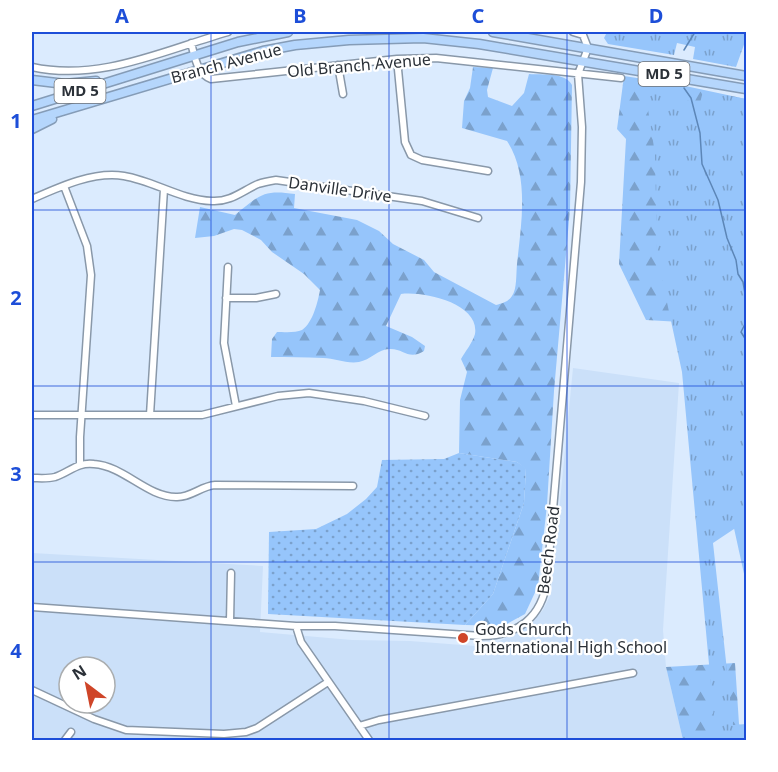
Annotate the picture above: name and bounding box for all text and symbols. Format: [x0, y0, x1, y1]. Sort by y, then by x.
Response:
text: A [115, 2, 129, 29]
text: B [293, 2, 307, 29]
text: C [472, 2, 485, 29]
text: D [649, 2, 663, 29]
street label: Branch Avenue [168, 38, 284, 88]
street label: Old Branch Avenue [286, 48, 432, 82]
road number: MD 5 [638, 62, 690, 86]
road number: MD 5 [54, 79, 106, 103]
text: 1 [10, 107, 22, 134]
street label: Danville Drive [287, 171, 393, 207]
text: 2 [10, 284, 22, 311]
text: 3 [10, 460, 22, 487]
street label: Beech Road [532, 505, 564, 595]
place label: Gods Church International High School [475, 618, 667, 658]
marker: Gods Church International High School [456, 631, 470, 645]
text: 4 [10, 637, 22, 664]
north arrow [57, 655, 117, 715]
text: N [68, 660, 90, 685]

